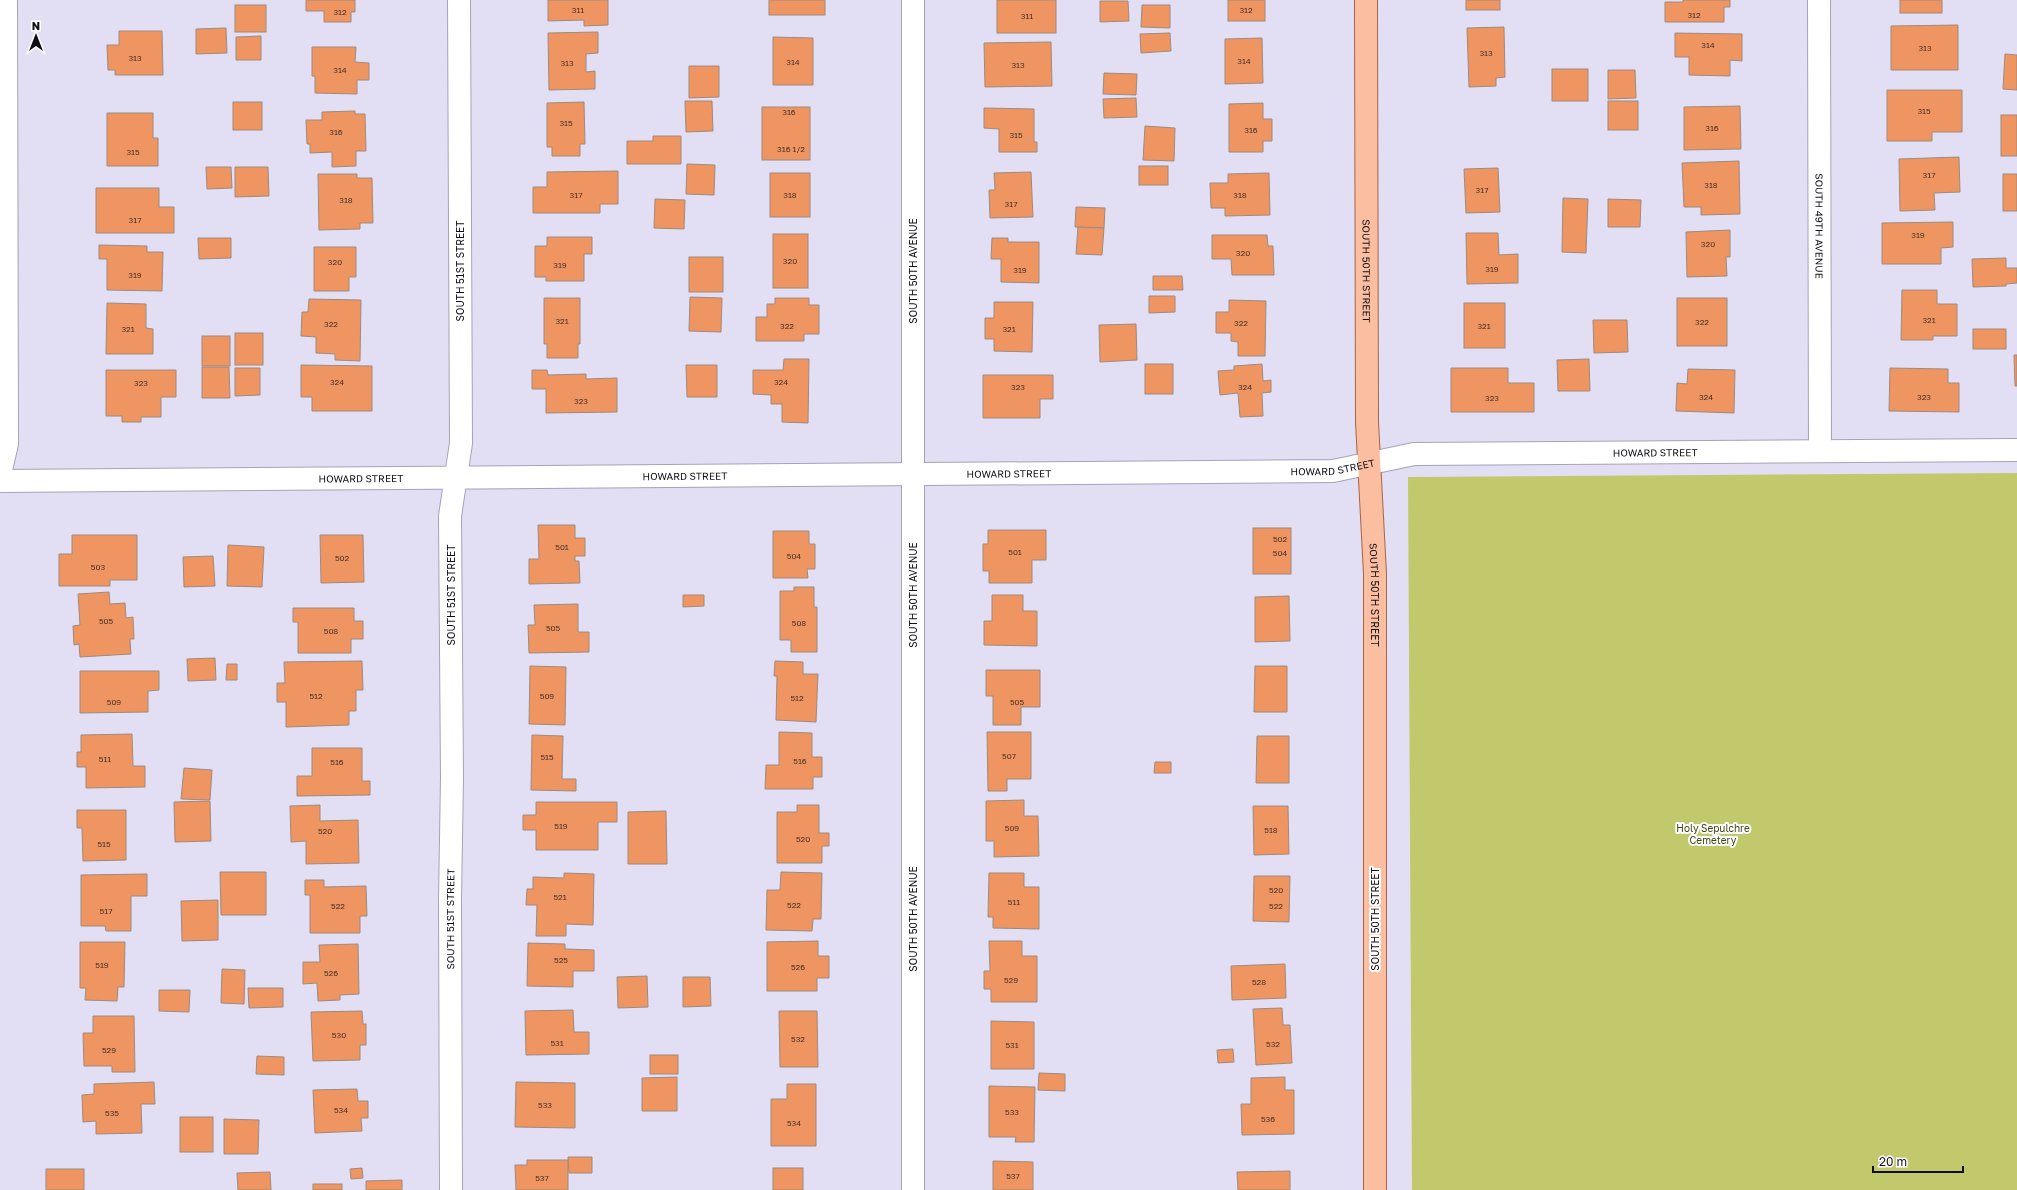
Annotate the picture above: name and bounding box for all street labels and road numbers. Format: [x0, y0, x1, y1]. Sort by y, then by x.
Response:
street label: SOUTH 49TH AVENUE [1813, 173, 1826, 279]
street label: SOUTH 50TH AVENUE [907, 218, 919, 324]
street label: SOUTH 50TH STREET [1361, 219, 1373, 323]
street label: SOUTH 51ST STREET [454, 221, 466, 321]
street label: HOWARD STREET [1613, 446, 1698, 459]
street label: HOWARD STREET [1291, 456, 1376, 477]
street label: HOWARD STREET [967, 467, 1051, 480]
street label: HOWARD STREET [643, 470, 727, 482]
street label: HOWARD STREET [319, 472, 403, 485]
street label: SOUTH 50TH AVENUE [907, 542, 919, 648]
street label: SOUTH 50TH STREET [1367, 543, 1381, 647]
street label: SOUTH 51ST STREET [445, 545, 457, 645]
street label: SOUTH 50TH AVENUE [907, 866, 919, 972]
street label: SOUTH 50TH STREET [1369, 867, 1381, 971]
street label: SOUTH 51ST STREET [444, 868, 457, 970]

